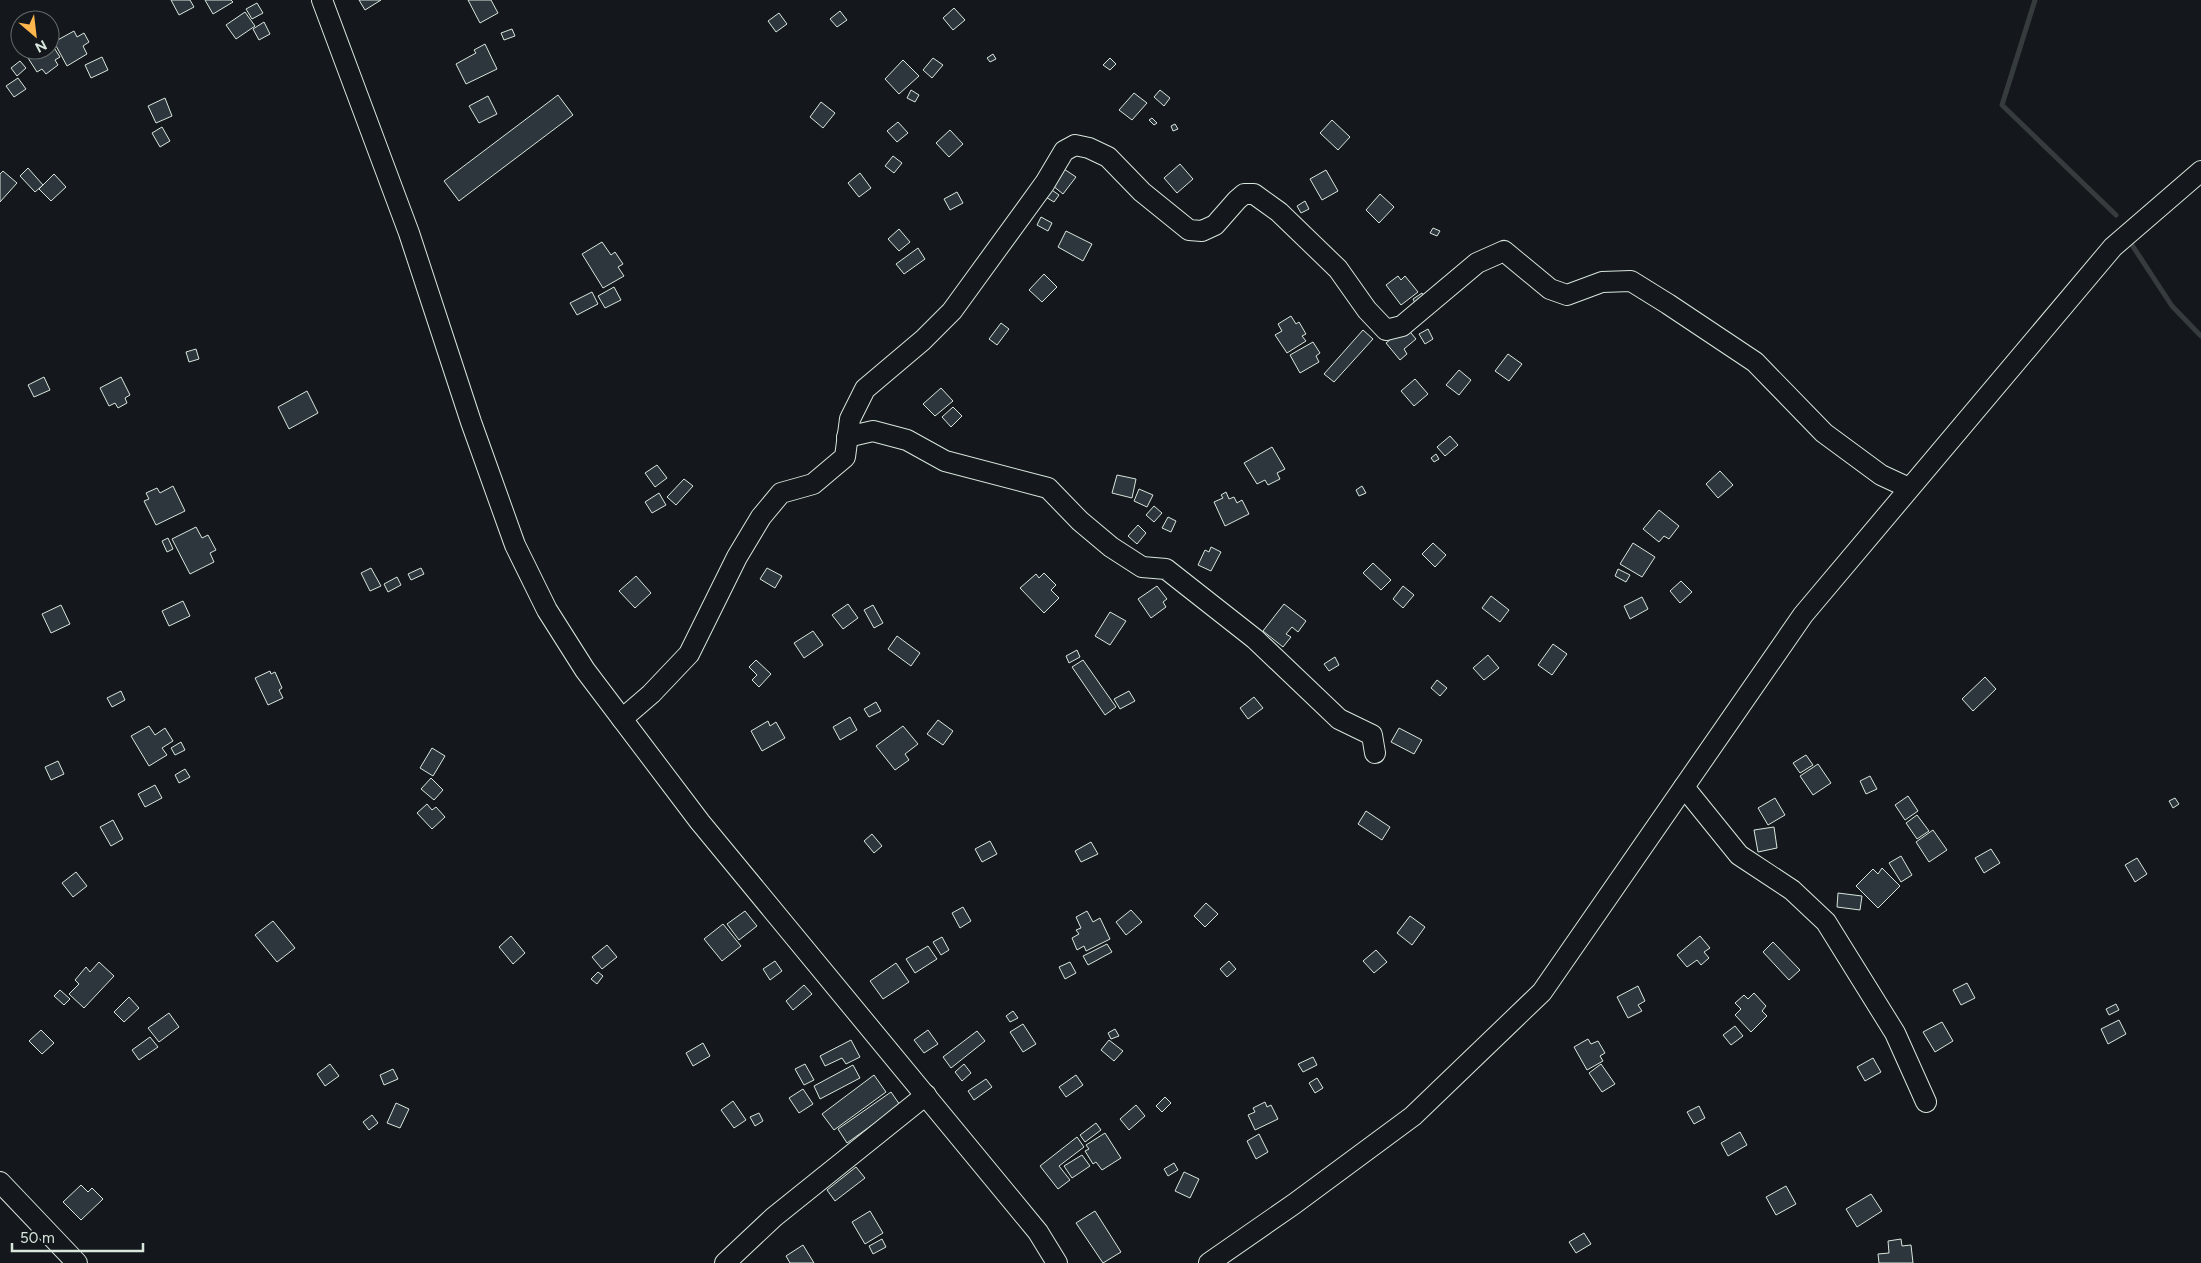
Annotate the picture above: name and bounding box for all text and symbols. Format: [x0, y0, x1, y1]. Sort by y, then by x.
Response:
north arrow [10, 10, 60, 60]
text: N [32, 36, 50, 56]
scale bar [12, 1220, 144, 1252]
text: 50 m [20, 1229, 55, 1247]

